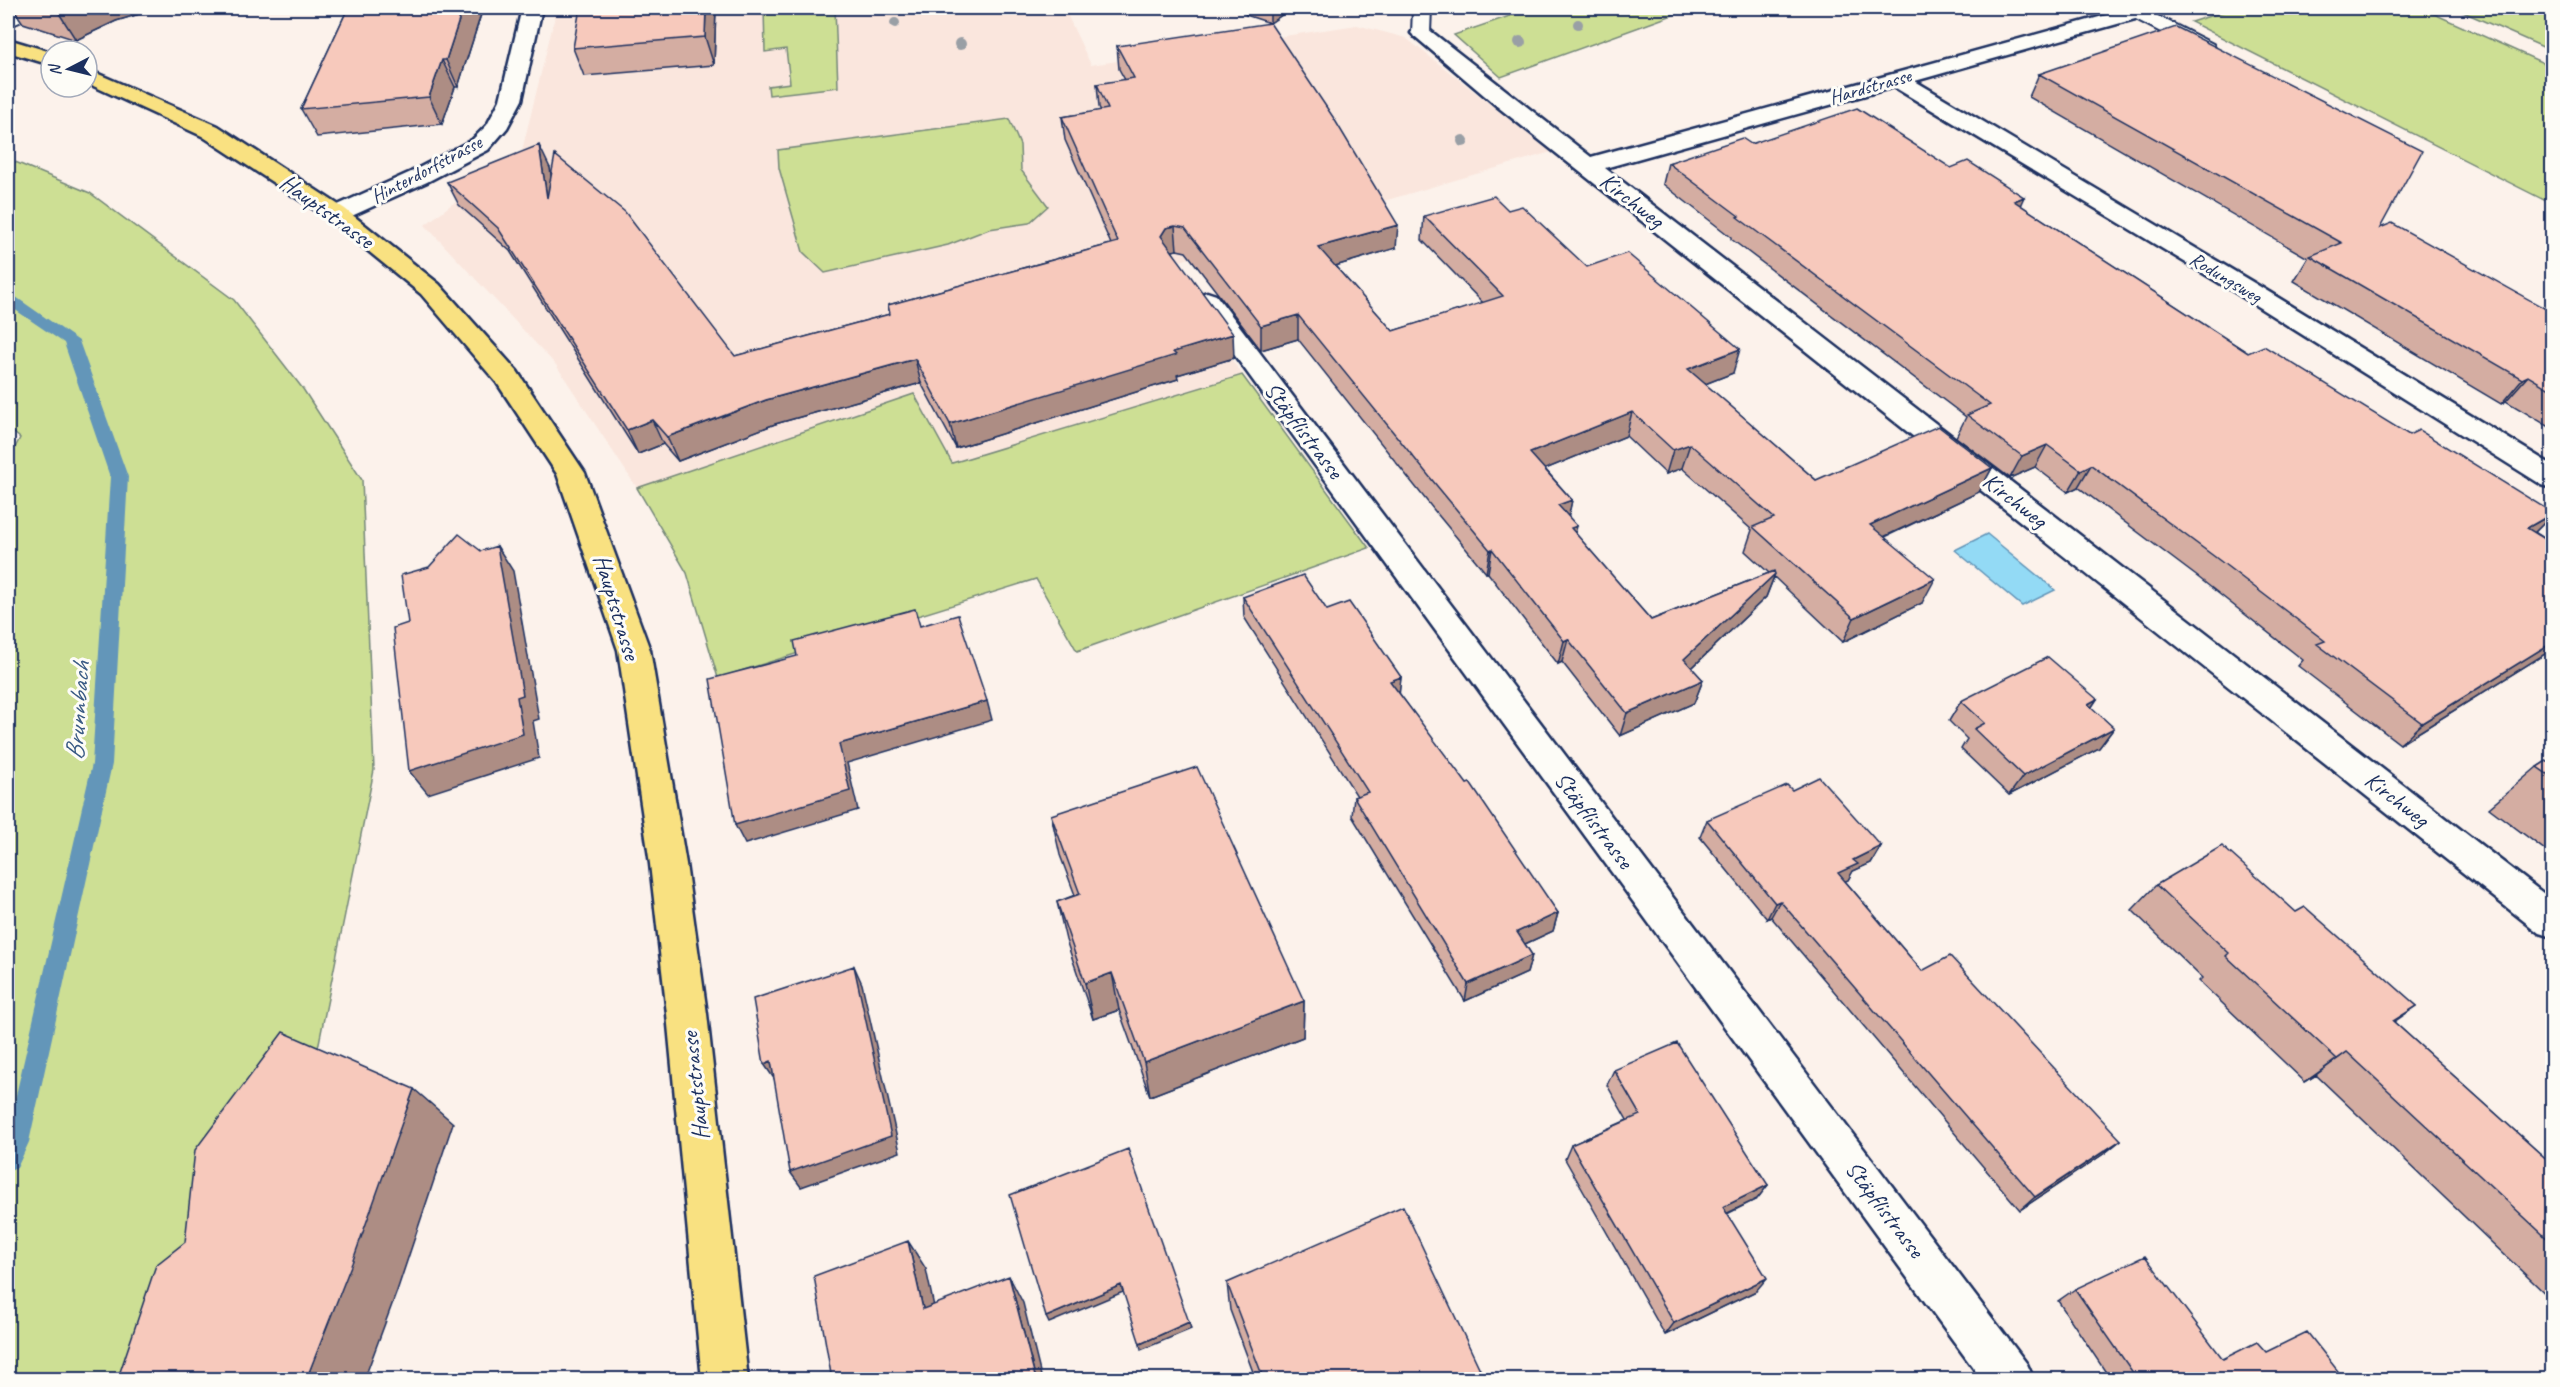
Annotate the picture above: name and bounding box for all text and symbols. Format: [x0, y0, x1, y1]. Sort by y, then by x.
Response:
north arrow [39, 39, 99, 99]
text: N [44, 62, 66, 77]
street label: Hardstrasse [1826, 62, 1915, 110]
street label: Hinterdorfstrasse [367, 129, 487, 209]
street label: Kirchweg [1594, 166, 1672, 236]
street label: Hauptstrasse [274, 167, 382, 256]
street label: Rodungsweg [2185, 246, 2268, 310]
street label: Stäpflistrasse [1258, 376, 1352, 486]
street label: Kirchweg [1977, 466, 2055, 536]
street label: Hauptstrasse [587, 551, 648, 665]
water label: Brunnbach [58, 659, 98, 761]
street label: Kirchweg [2359, 765, 2437, 835]
street label: Stäpflistrasse [1548, 766, 1642, 876]
street label: Hauptstrasse [674, 1028, 716, 1142]
street label: Stäpflistrasse [1839, 1155, 1933, 1265]

